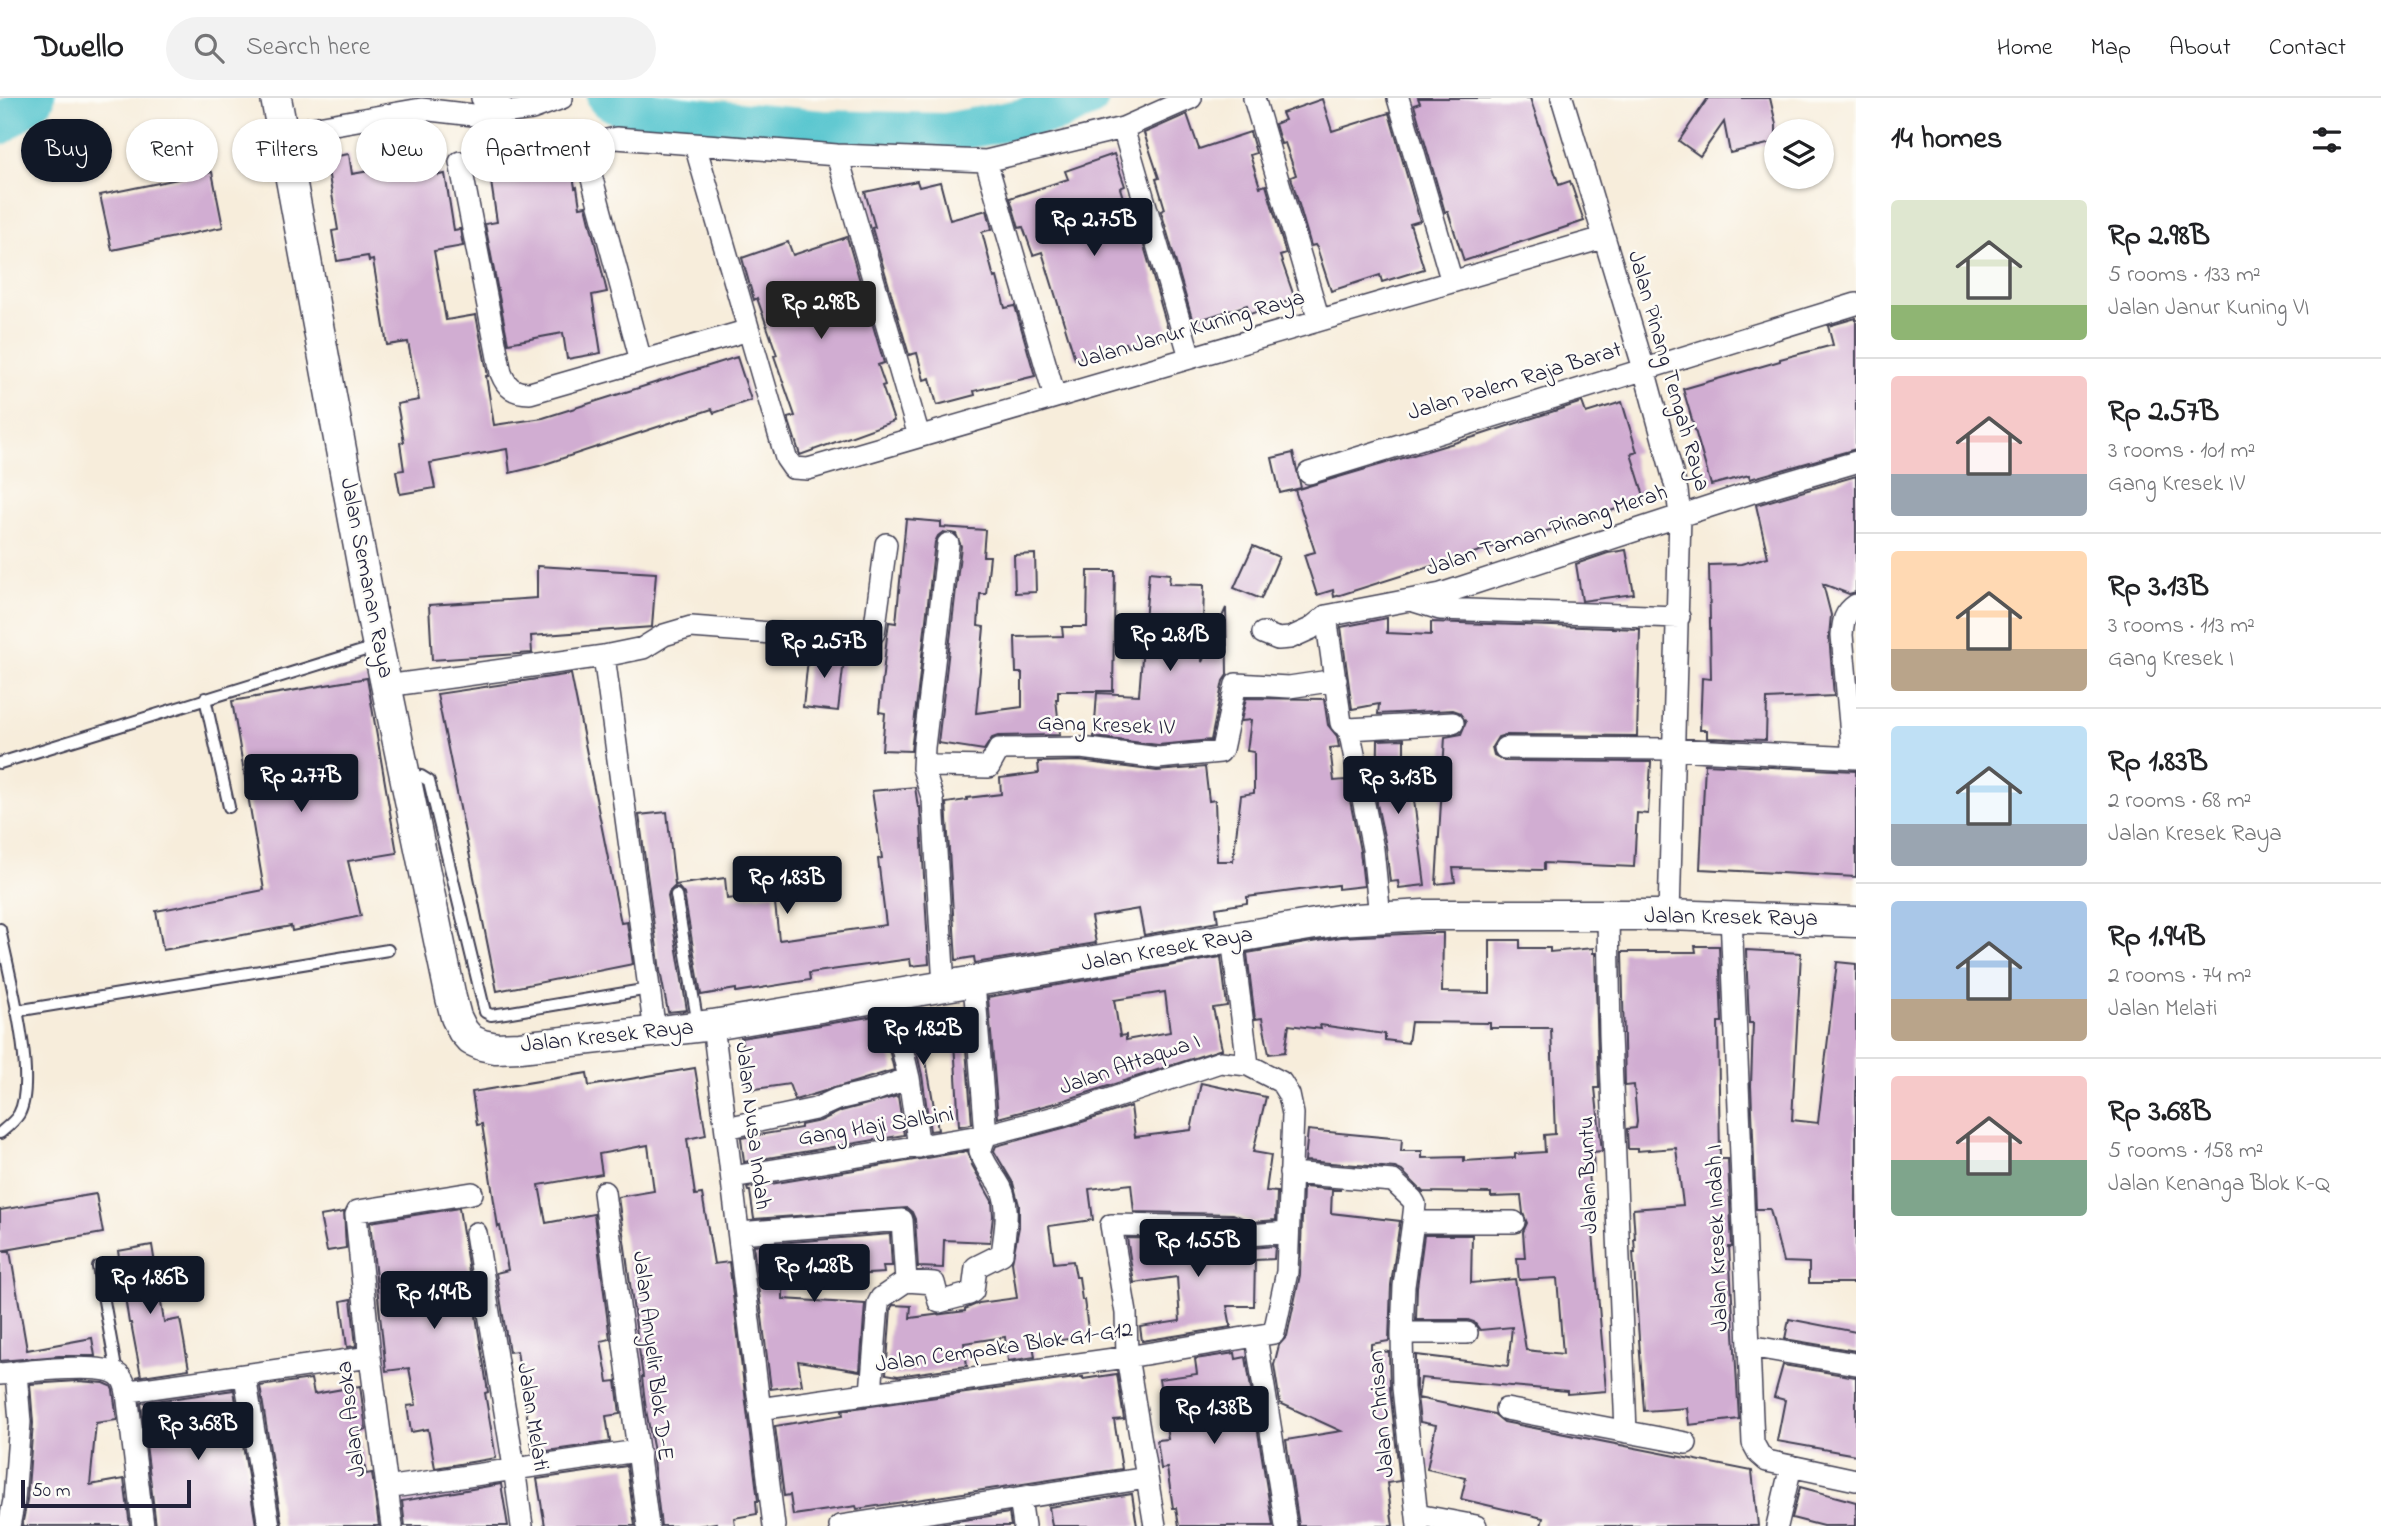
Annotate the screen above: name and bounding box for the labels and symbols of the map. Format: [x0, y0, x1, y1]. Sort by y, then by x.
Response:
pin: Rp 2.75B [1022, 198, 1166, 258]
street label: Jalan Pinang Tengah Raya [1616, 247, 1718, 496]
pin: Rp 2.98B [749, 282, 893, 341]
street label: Jalan Janur Kuning Raya [1073, 282, 1309, 380]
street label: Jalan Palem Raja Barat [1404, 334, 1626, 430]
street label: Jalan Semanan Raya [328, 475, 402, 681]
street label: Jalan Taman Pinang Merah [1422, 476, 1672, 587]
pin: Rp 2.81B [1098, 614, 1242, 673]
pin: Rp 2.57B [752, 620, 896, 680]
street label: Gang Kresek IV [1037, 707, 1175, 746]
pin: Rp 2.77B [229, 754, 373, 814]
pin: Rp 3.13B [1326, 756, 1470, 816]
pin: Rp 1.83B [715, 856, 859, 916]
street label: Jalan Kresek Raya [1644, 900, 1818, 938]
street label: Jalan Kresek Raya [1079, 919, 1256, 983]
pin: Rp 1.82B [851, 1007, 995, 1067]
street label: Jalan Kresek Raya [519, 1012, 695, 1064]
street label: Jalan Attaqwa I [1055, 1025, 1205, 1105]
street label: Jalan Nusa Indah [725, 1040, 779, 1212]
street label: Gang Haji Salbini [796, 1098, 956, 1157]
street label: Jalan Buntu [1570, 1116, 1608, 1234]
street label: Jalan Kresek Indah I [1698, 1144, 1738, 1332]
pin: Rp 1.55B [1126, 1220, 1270, 1279]
pin: Rp 1.28B [742, 1244, 886, 1304]
street label: Jalan Anyelir Blok D-E [621, 1249, 681, 1463]
pin: Rp 1.86B [78, 1256, 222, 1316]
pin: Rp 1.94B [362, 1272, 506, 1331]
street label: Jalan Cempaka Blok G1-G12 [873, 1314, 1135, 1382]
street label: Jalan Chrisan [1360, 1349, 1404, 1479]
street label: Jalan Asoka [329, 1359, 375, 1479]
street label: Jalan Melati [507, 1360, 557, 1474]
pin: Rp 1.38B [1142, 1386, 1286, 1446]
pin: Rp 3.68B [126, 1402, 270, 1462]
scale bar [21, 1477, 191, 1509]

